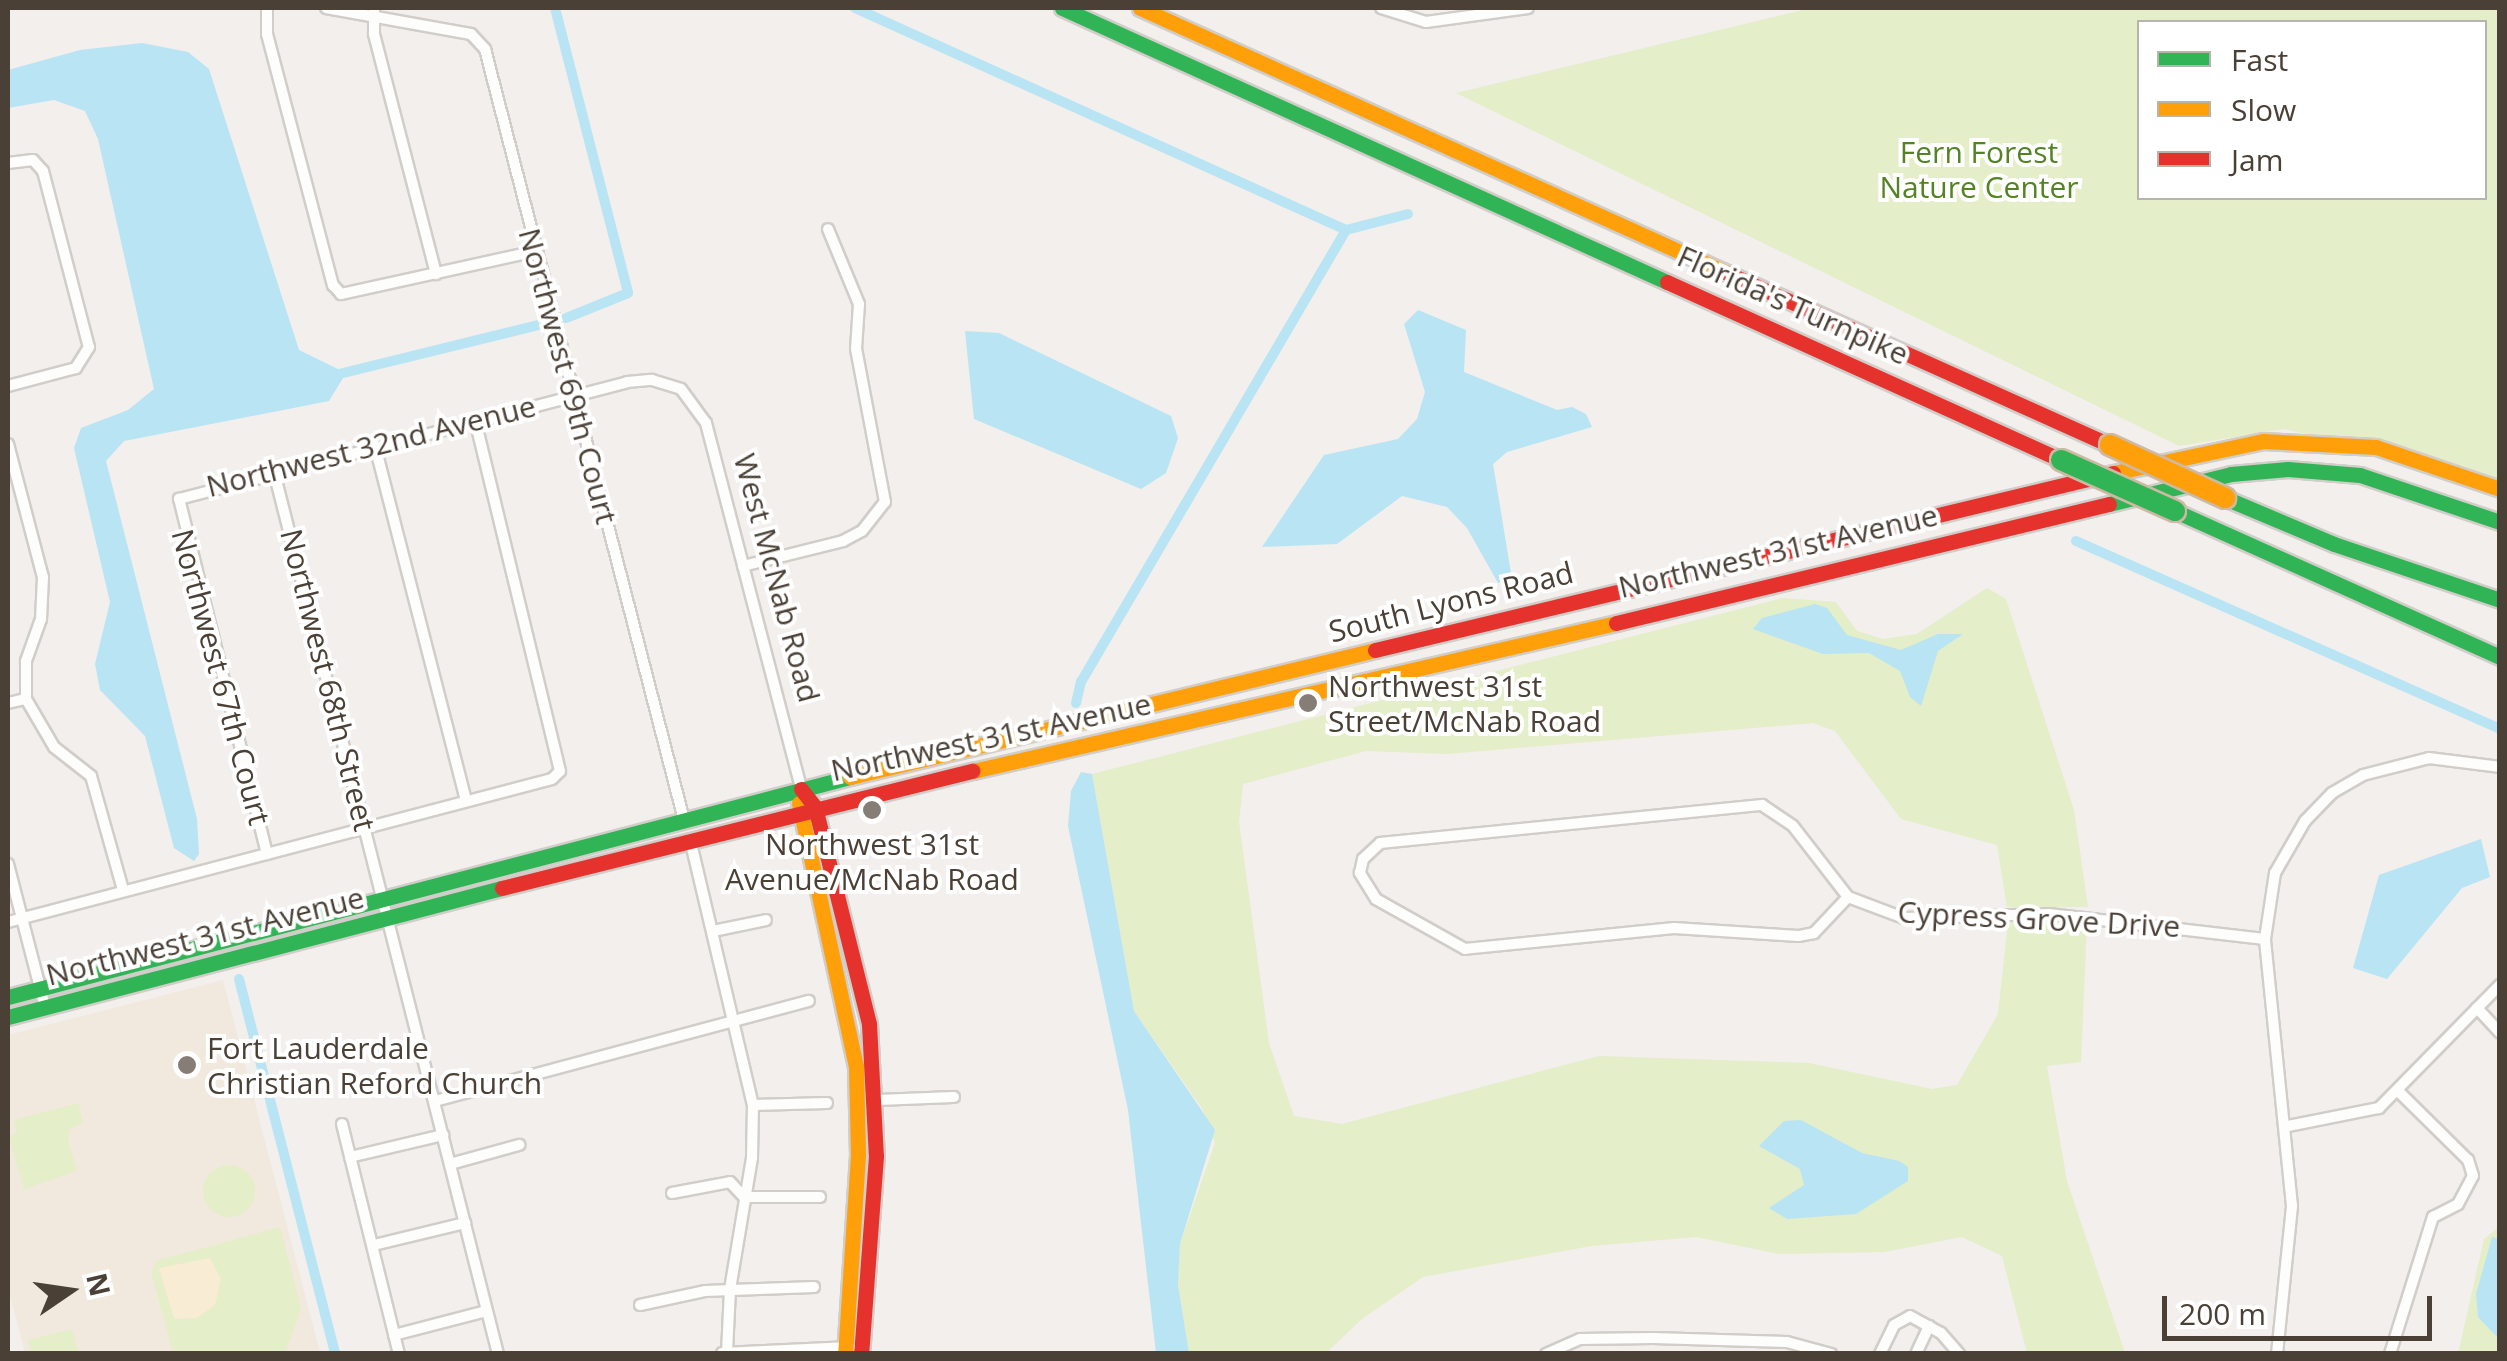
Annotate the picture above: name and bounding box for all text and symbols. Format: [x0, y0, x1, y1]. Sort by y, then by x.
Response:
legend [2137, 20, 2487, 200]
text: Fast [2231, 39, 2288, 80]
text: Slow [2231, 89, 2296, 130]
park label: Fern Forest Nature Center [1879, 134, 2079, 204]
text: Jam [2231, 139, 2284, 180]
street label: Northwest 69th Court [511, 224, 625, 528]
street label: Florida's Turnpike [1672, 238, 1914, 372]
street label: Northwest 32nd Avenue [203, 388, 539, 504]
street label: West McNab Road [727, 450, 827, 706]
street label: Northwest 31st Avenue [1615, 497, 1941, 605]
street label: Northwest 67th Court [164, 525, 278, 829]
street label: Northwest 68th Street [273, 525, 383, 835]
street label: South Lyons Road [1325, 554, 1577, 650]
place label: Northwest 31st Street/McNab Road [1328, 668, 1601, 738]
street label: Northwest 31st Avenue [828, 685, 1154, 789]
marker: Northwest 31st Street/McNab Road [1297, 692, 1319, 714]
marker: Northwest 31st Avenue/McNab Road [861, 799, 883, 821]
place label: Northwest 31st Avenue/McNab Road [725, 826, 1019, 896]
street label: Northwest 31st Avenue [42, 879, 368, 993]
street label: Cypress Grove Drive [1897, 894, 2181, 944]
place label: Fort Lauderdale Christian Reford Church [207, 1030, 542, 1100]
marker: Fort Lauderdale Christian Reford Church [176, 1054, 198, 1076]
north arrow [20, 1241, 120, 1341]
text: N [78, 1269, 120, 1300]
scale bar [2167, 1276, 2437, 1338]
text: 200 m [2179, 1293, 2266, 1334]

